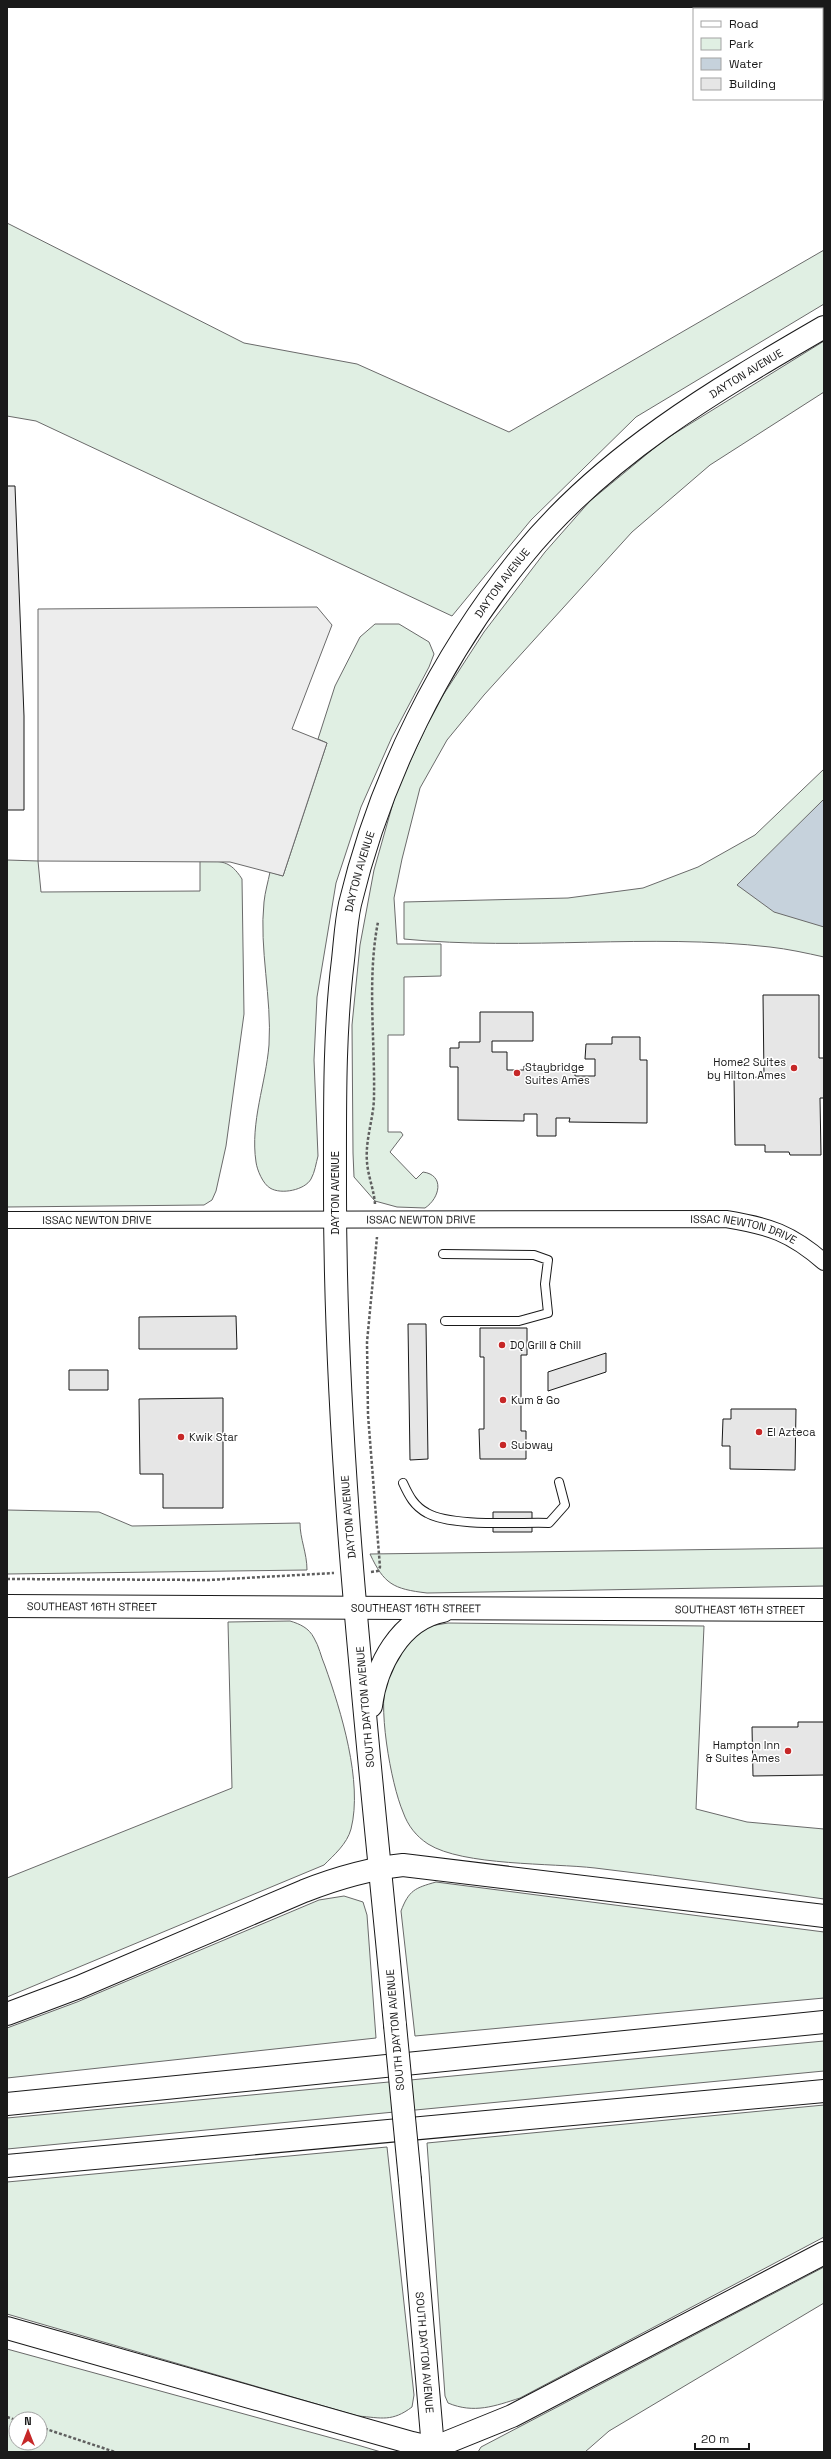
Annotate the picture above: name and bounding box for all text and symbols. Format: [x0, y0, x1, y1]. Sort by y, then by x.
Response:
legend [693, 8, 823, 100]
text: Road [729, 16, 758, 32]
text: Park [729, 36, 754, 52]
text: Water [729, 56, 763, 72]
text: Building [729, 76, 776, 92]
street label: DAYTON AVENUE [707, 346, 785, 401]
street label: DAYTON AVENUE [471, 545, 533, 621]
street label: DAYTON AVENUE [342, 829, 377, 913]
place label: Home2 Suites by Hilton Ames [707, 1055, 786, 1082]
place label: Staybridge Suites Ames [525, 1060, 590, 1087]
marker: Home2 Suites by Hilton Ames [789, 1063, 799, 1073]
marker: Staybridge Suites Ames [512, 1068, 522, 1078]
street label: DAYTON AVENUE [328, 1151, 342, 1235]
street label: ISSAC NEWTON DRIVE [366, 1212, 476, 1227]
street label: ISSAC NEWTON DRIVE [690, 1212, 799, 1247]
street label: ISSAC NEWTON DRIVE [42, 1213, 152, 1227]
place label: DQ Grill & Chill [510, 1338, 581, 1352]
marker: DQ Grill & Chill [497, 1340, 507, 1350]
place label: Kum & Go [511, 1393, 560, 1407]
marker: Kum & Go [498, 1395, 508, 1405]
place label: El Azteca [767, 1425, 816, 1439]
marker: El Azteca [754, 1427, 764, 1437]
place label: Kwik Star [189, 1430, 238, 1444]
marker: Kwik Star [176, 1432, 186, 1442]
place label: Subway [511, 1438, 553, 1452]
marker: Subway [498, 1440, 508, 1450]
street label: DAYTON AVENUE [337, 1475, 359, 1559]
street label: SOUTHEAST 16TH STREET [27, 1599, 158, 1614]
street label: SOUTHEAST 16TH STREET [351, 1601, 482, 1615]
street label: SOUTHEAST 16TH STREET [675, 1602, 806, 1617]
street label: SOUTH DAYTON AVENUE [353, 1646, 377, 1768]
place label: Hampton Inn & Suites Ames [706, 1738, 780, 1765]
marker: Hampton Inn & Suites Ames [783, 1746, 793, 1756]
street label: SOUTH DAYTON AVENUE [383, 1969, 407, 2091]
street label: SOUTH DAYTON AVENUE [413, 2291, 437, 2414]
north arrow [8, 2411, 48, 2451]
text: N [24, 2414, 32, 2428]
scale bar [695, 2425, 749, 2451]
text: 20 m [701, 2431, 729, 2447]

